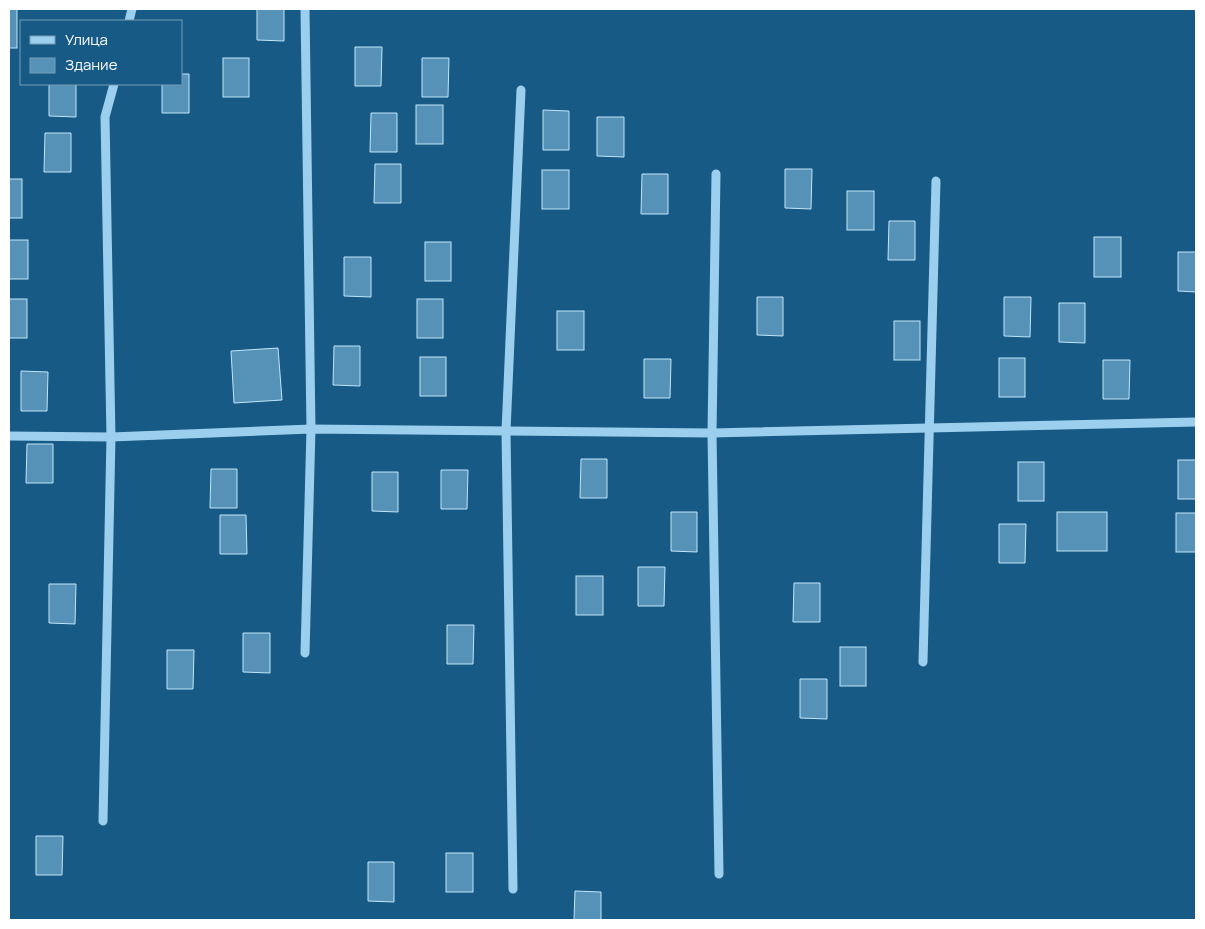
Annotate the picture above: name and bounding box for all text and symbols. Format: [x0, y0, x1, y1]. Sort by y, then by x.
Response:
legend [20, 20, 182, 85]
text: Улица [65, 29, 108, 50]
text: Здание [65, 54, 118, 75]

